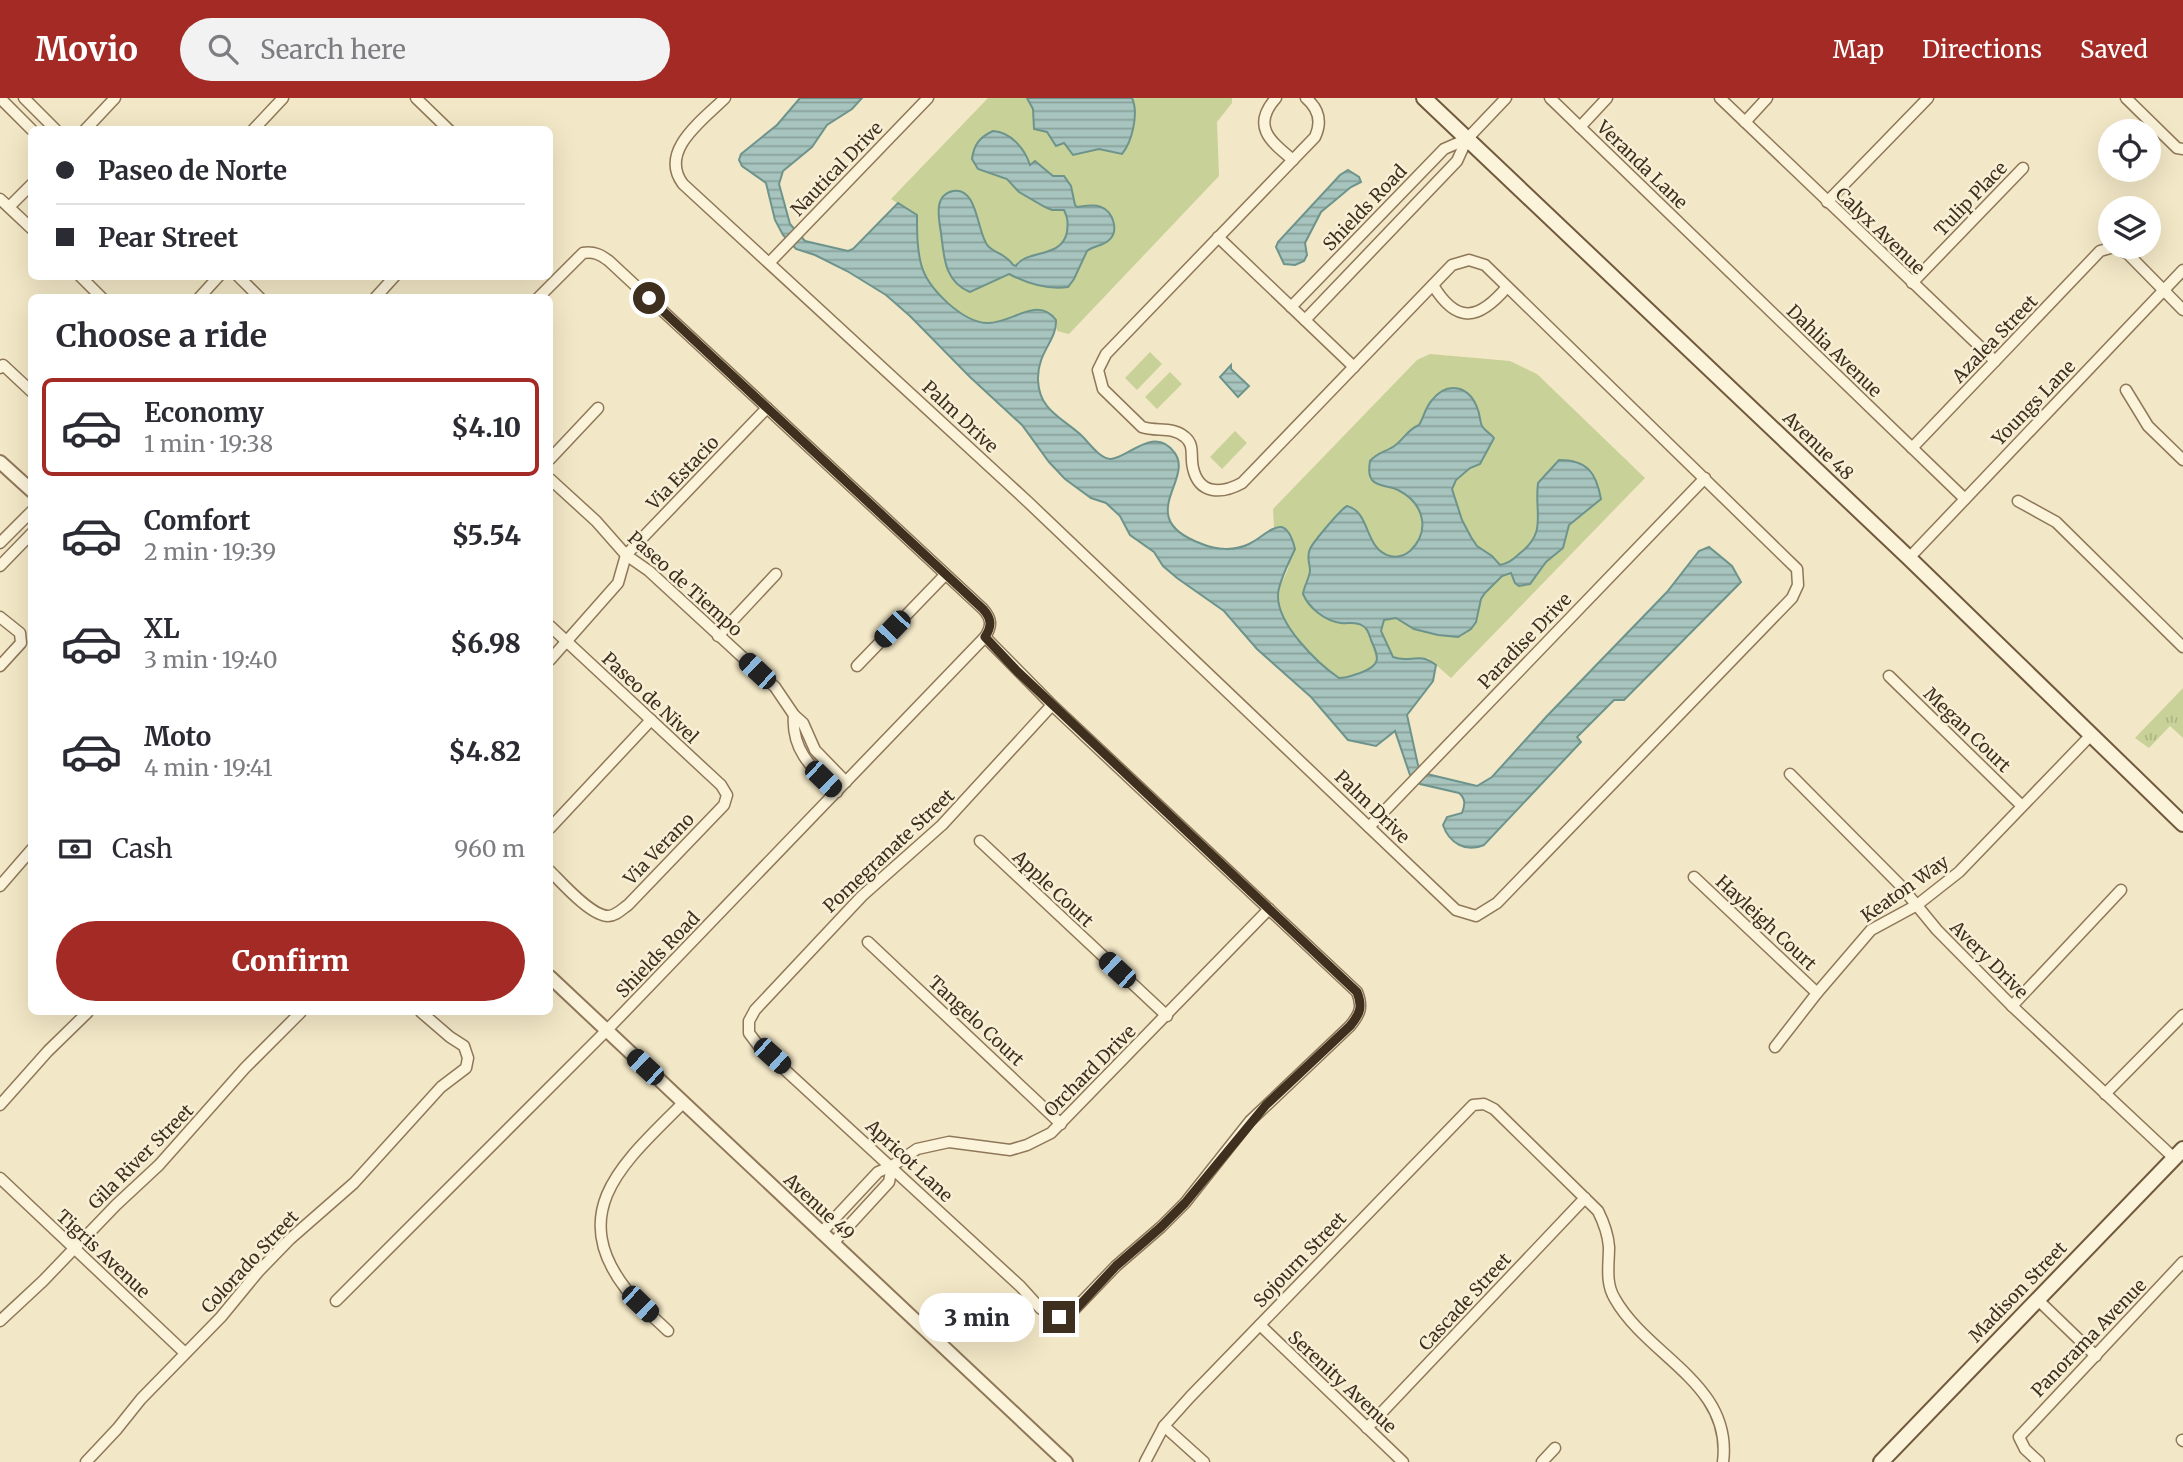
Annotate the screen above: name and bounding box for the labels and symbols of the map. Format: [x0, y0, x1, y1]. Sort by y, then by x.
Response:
street label: Veranda Lane [1591, 115, 1693, 214]
street label: Nautical Drive [786, 117, 887, 221]
street label: Tulip Place [1929, 156, 2012, 241]
street label: Shields Road [1318, 160, 1412, 256]
street label: Calyx Avenue [1831, 182, 1930, 279]
route start [633, 282, 665, 314]
street label: Azalea Street [1946, 290, 2042, 388]
street label: Dahlia Avenue [1782, 299, 1887, 402]
street label: Youngs Lane [1986, 355, 2080, 451]
street label: Palm Drive [918, 376, 1003, 458]
street label: Avenue 48 [1778, 406, 1858, 485]
street label: Via Estacio [641, 431, 724, 515]
street label: Paseo de Tiempo [623, 526, 747, 641]
street label: Paradise Drive [1473, 588, 1576, 693]
car [870, 607, 915, 651]
street label: Paseo de Nivel [597, 647, 704, 748]
car [735, 649, 780, 693]
street label: Megan Court [1919, 682, 2016, 777]
car [801, 757, 846, 801]
street label: Palm Drive [1330, 765, 1415, 848]
street label: Pomegranate Street [818, 784, 959, 917]
street label: Via Verano [618, 808, 699, 890]
street label: Apple Court [1007, 845, 1098, 932]
street label: Keaton Way [1856, 850, 1953, 927]
street label: Hayleigh Court [1711, 870, 1822, 975]
street label: Shields Road [611, 907, 705, 1003]
street label: Avery Drive [1945, 915, 2033, 1003]
car [1095, 948, 1140, 992]
street label: Tangelo Court [924, 971, 1029, 1071]
street label: Orchard Drive [1039, 1020, 1140, 1121]
car [750, 1034, 795, 1078]
car [623, 1045, 668, 1089]
street label: Gila River Street [83, 1099, 198, 1214]
street label: Apricot Lane [860, 1114, 958, 1207]
street label: Avenue 49 [778, 1167, 859, 1245]
street label: Tigris Avenue [52, 1204, 155, 1303]
street label: Colorado Street [196, 1205, 303, 1318]
street label: Sojourn Street [1248, 1207, 1351, 1312]
street label: Madison Street [1964, 1236, 2072, 1347]
street label: Cascade Street [1413, 1248, 1516, 1355]
street label: Panorama Avenue [2026, 1274, 2151, 1402]
car [618, 1282, 663, 1326]
callout: 3 min [919, 1292, 1034, 1342]
route end [1043, 1301, 1075, 1333]
street label: Serenity Avenue [1283, 1326, 1401, 1438]

